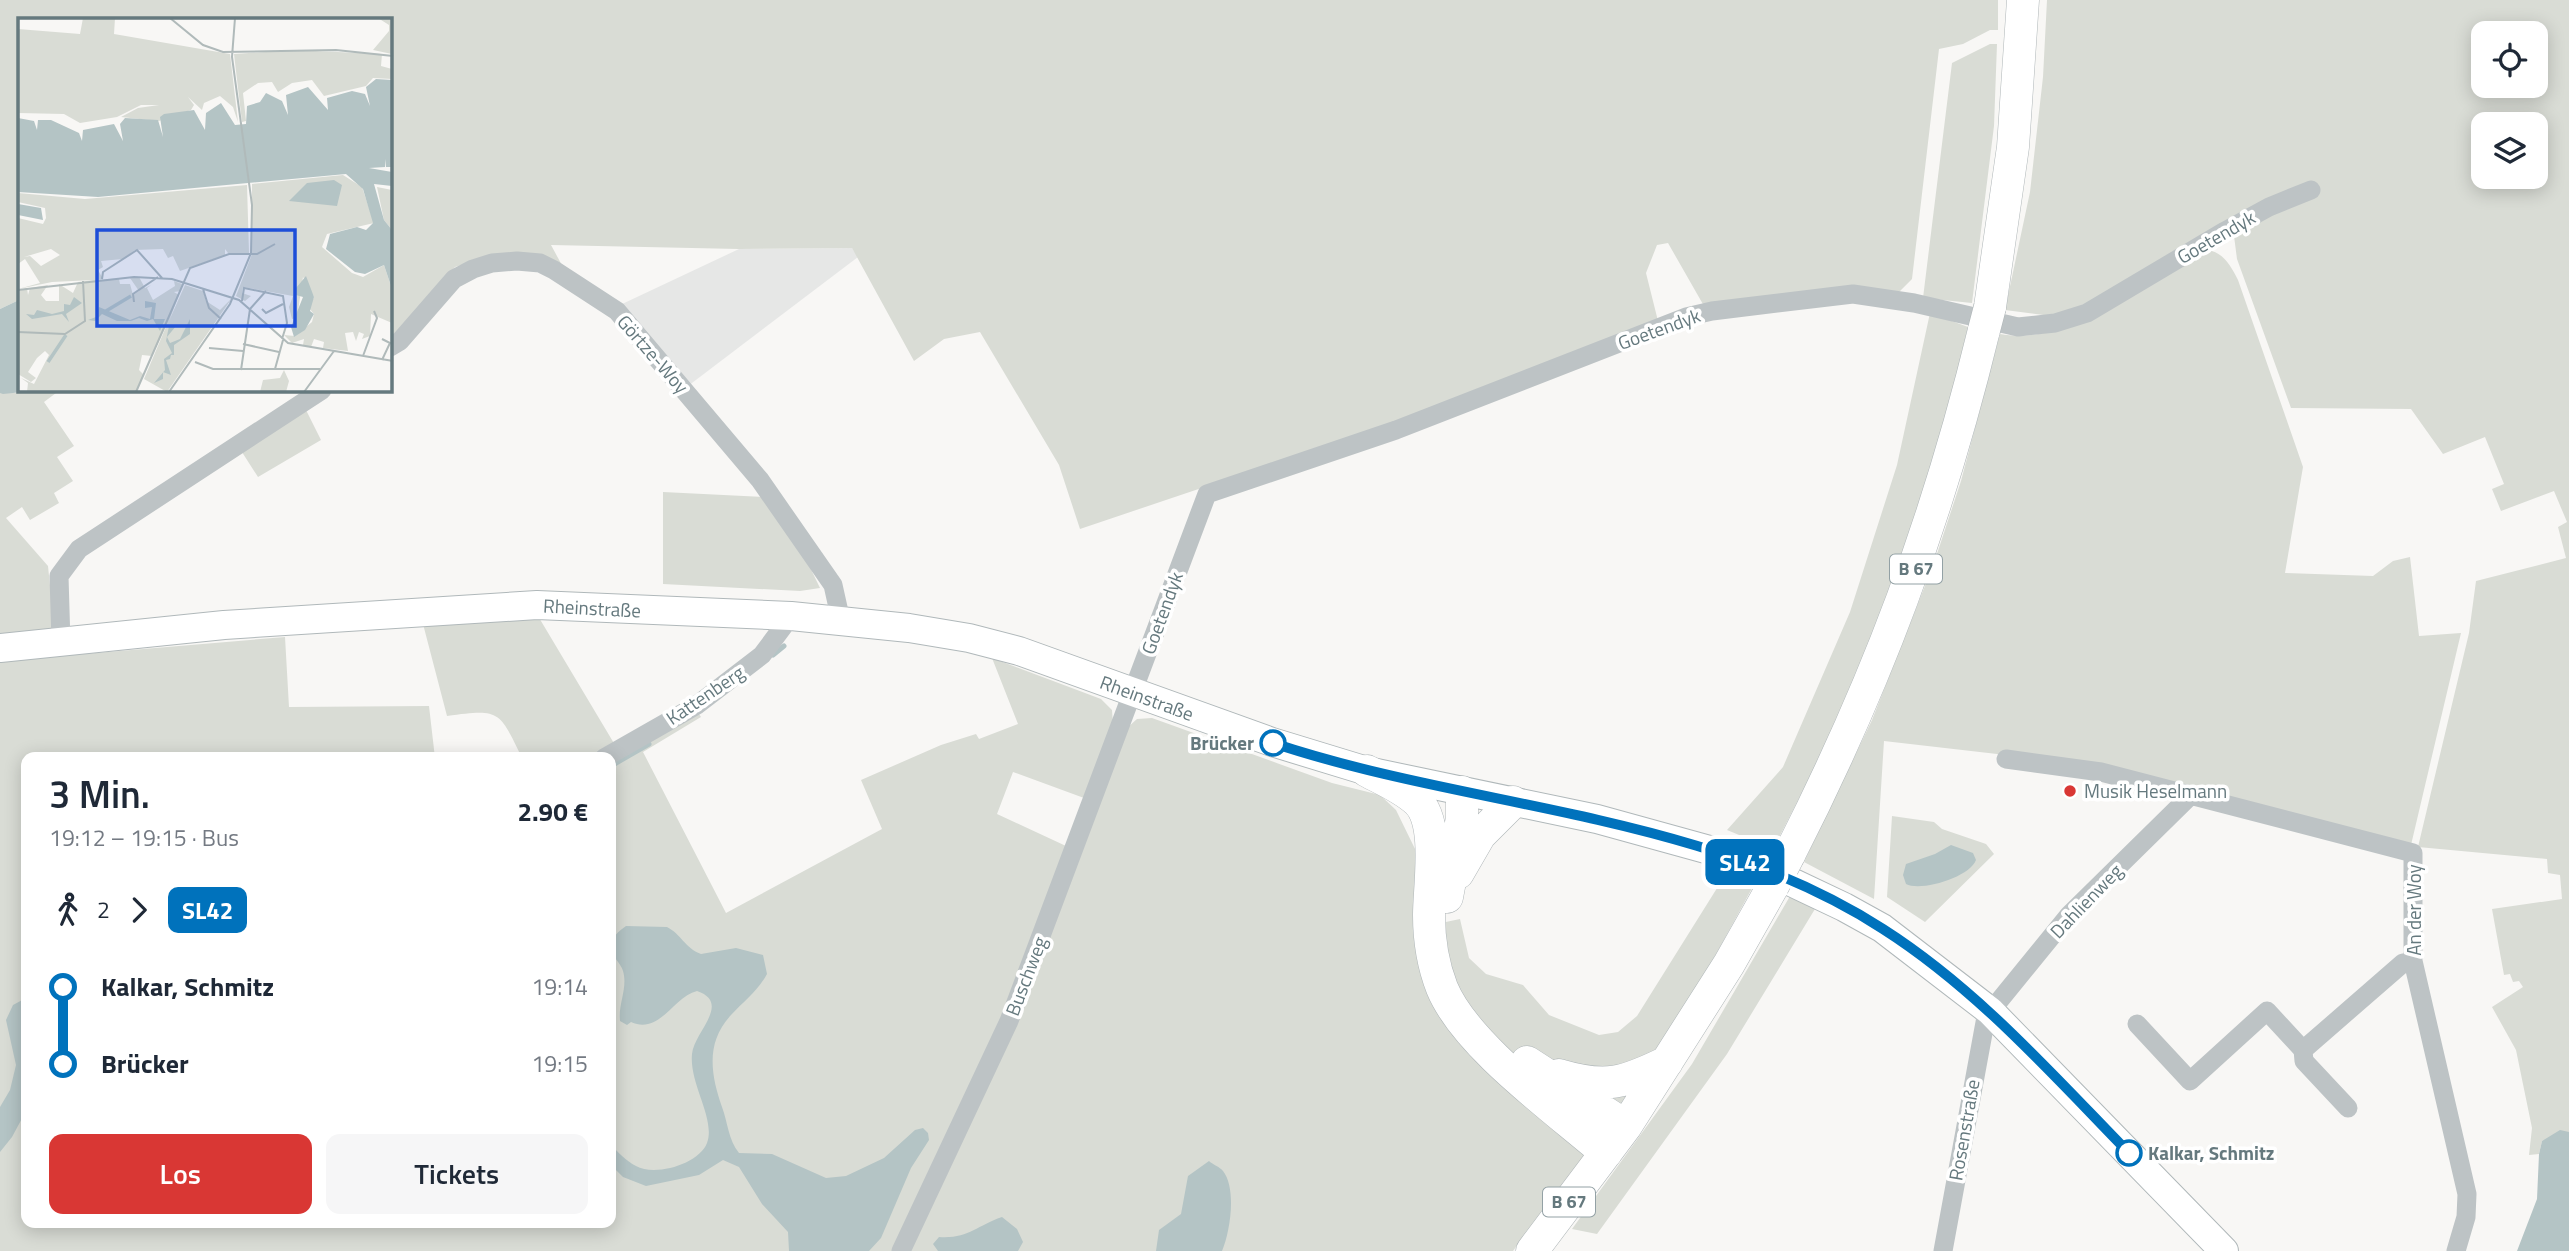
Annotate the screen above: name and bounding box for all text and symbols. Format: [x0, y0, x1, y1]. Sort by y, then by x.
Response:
inset map [18, 18, 392, 392]
map controls [2471, 21, 2548, 189]
button: locate [2471, 21, 2548, 98]
button: layers [2471, 112, 2548, 189]
street label: Goetendyk [2171, 202, 2260, 271]
street label: Goetendyk [1613, 300, 1704, 357]
street label: Görtze-Woy [611, 308, 696, 400]
road number: B 67 [1890, 554, 1942, 584]
street label: Goetendyk [1133, 567, 1190, 658]
street label: Rheinstraße [542, 590, 642, 625]
street label: Kattenberg [660, 657, 750, 732]
street label: Rheinstraße [1096, 667, 1198, 728]
place label: Brücker [1190, 728, 1254, 757]
marker: Brücker [1260, 730, 1286, 756]
text: 3 Min. [49, 765, 150, 823]
place label: Musik Heselmann [2084, 776, 2227, 805]
marker: Musik Heselmann [2062, 783, 2078, 799]
text: 2.90 € [517, 792, 588, 831]
text: 19:12 – 19:15 · Bus [49, 820, 239, 855]
line badge: SL42 [1696, 839, 1794, 885]
text: SL42 [1719, 844, 1771, 880]
street label: Dahlienweg [2043, 857, 2129, 945]
street label: An der Woy [2399, 864, 2428, 956]
icon: walk [49, 891, 87, 929]
icon: forward [120, 891, 158, 929]
text: 2 [97, 892, 110, 927]
text: SL42 [182, 892, 233, 928]
street label: Buschweg [997, 932, 1054, 1020]
text: Kalkar, Schmitz [101, 967, 274, 1006]
text: 19:14 [531, 969, 588, 1004]
text: Brücker [101, 1044, 189, 1083]
text: 19:15 [531, 1046, 588, 1081]
street label: Rosenstraße [1940, 1077, 1987, 1183]
button: Los [49, 1134, 312, 1214]
button: Tickets [326, 1134, 588, 1214]
place label: Kalkar, Schmitz [2148, 1138, 2274, 1167]
marker: Kalkar, Schmitz [2116, 1140, 2142, 1166]
road number: B 67 [1543, 1188, 1595, 1217]

